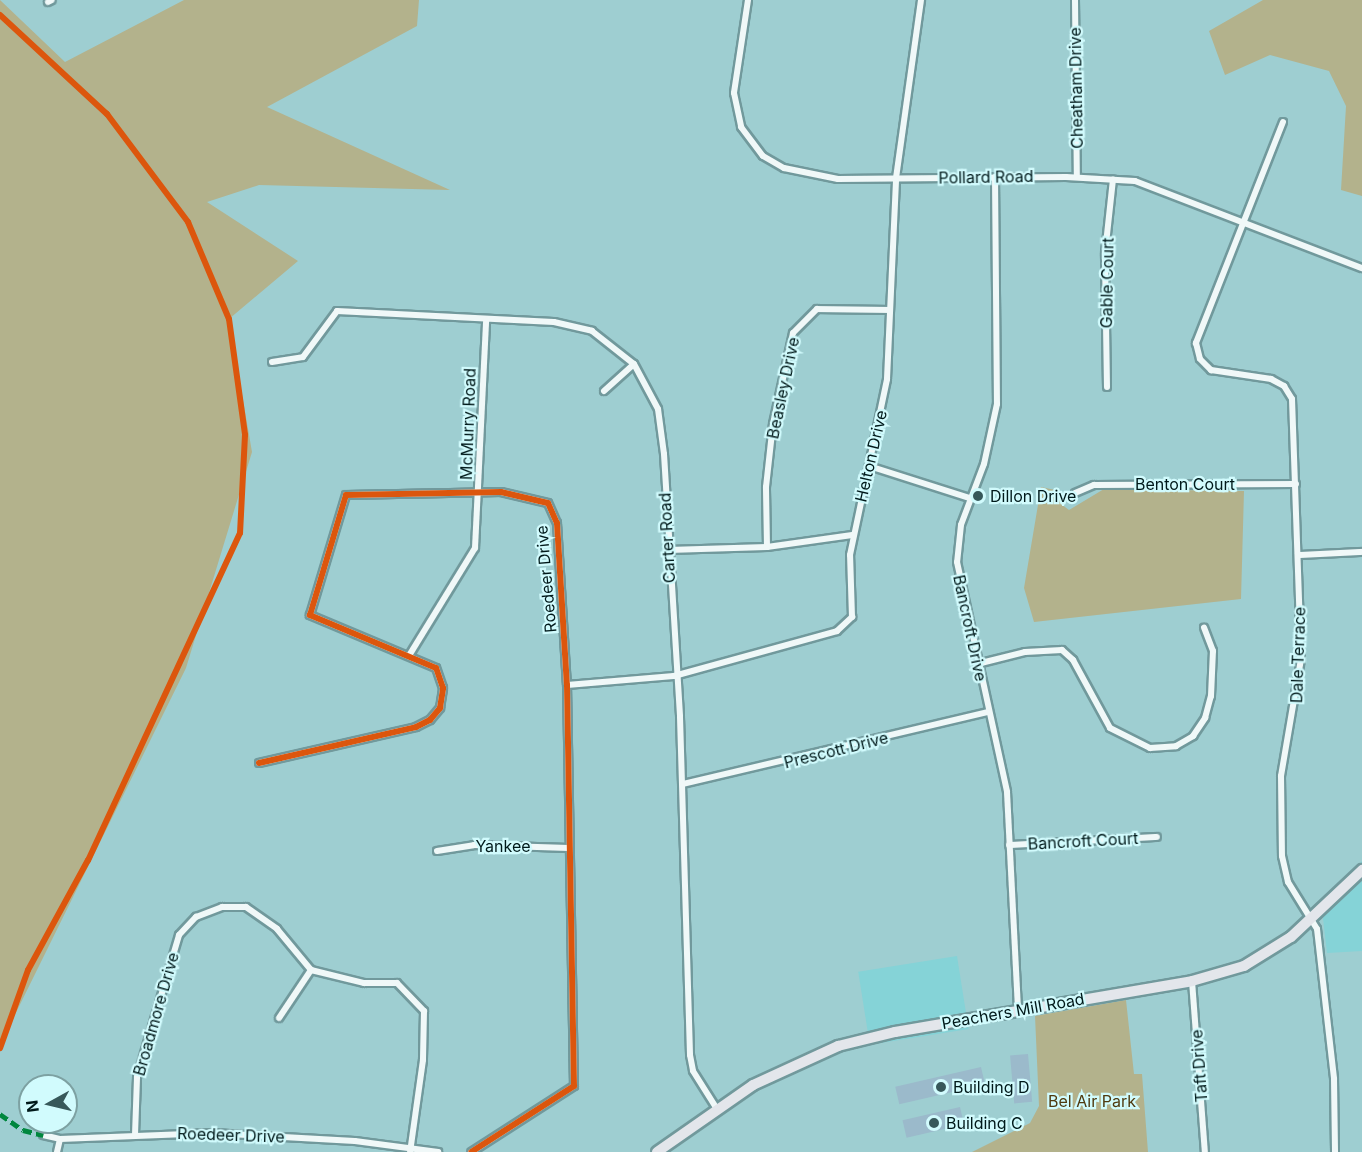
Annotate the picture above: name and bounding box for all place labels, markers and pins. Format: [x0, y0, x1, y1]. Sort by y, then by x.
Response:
place label: Dillon Drive [990, 486, 1076, 506]
marker: Dillon Drive [971, 489, 985, 503]
place label: Building D [953, 1077, 1030, 1097]
marker: Building D [934, 1080, 948, 1094]
place label: Building C [946, 1113, 1023, 1133]
marker: Building C [927, 1116, 941, 1130]

